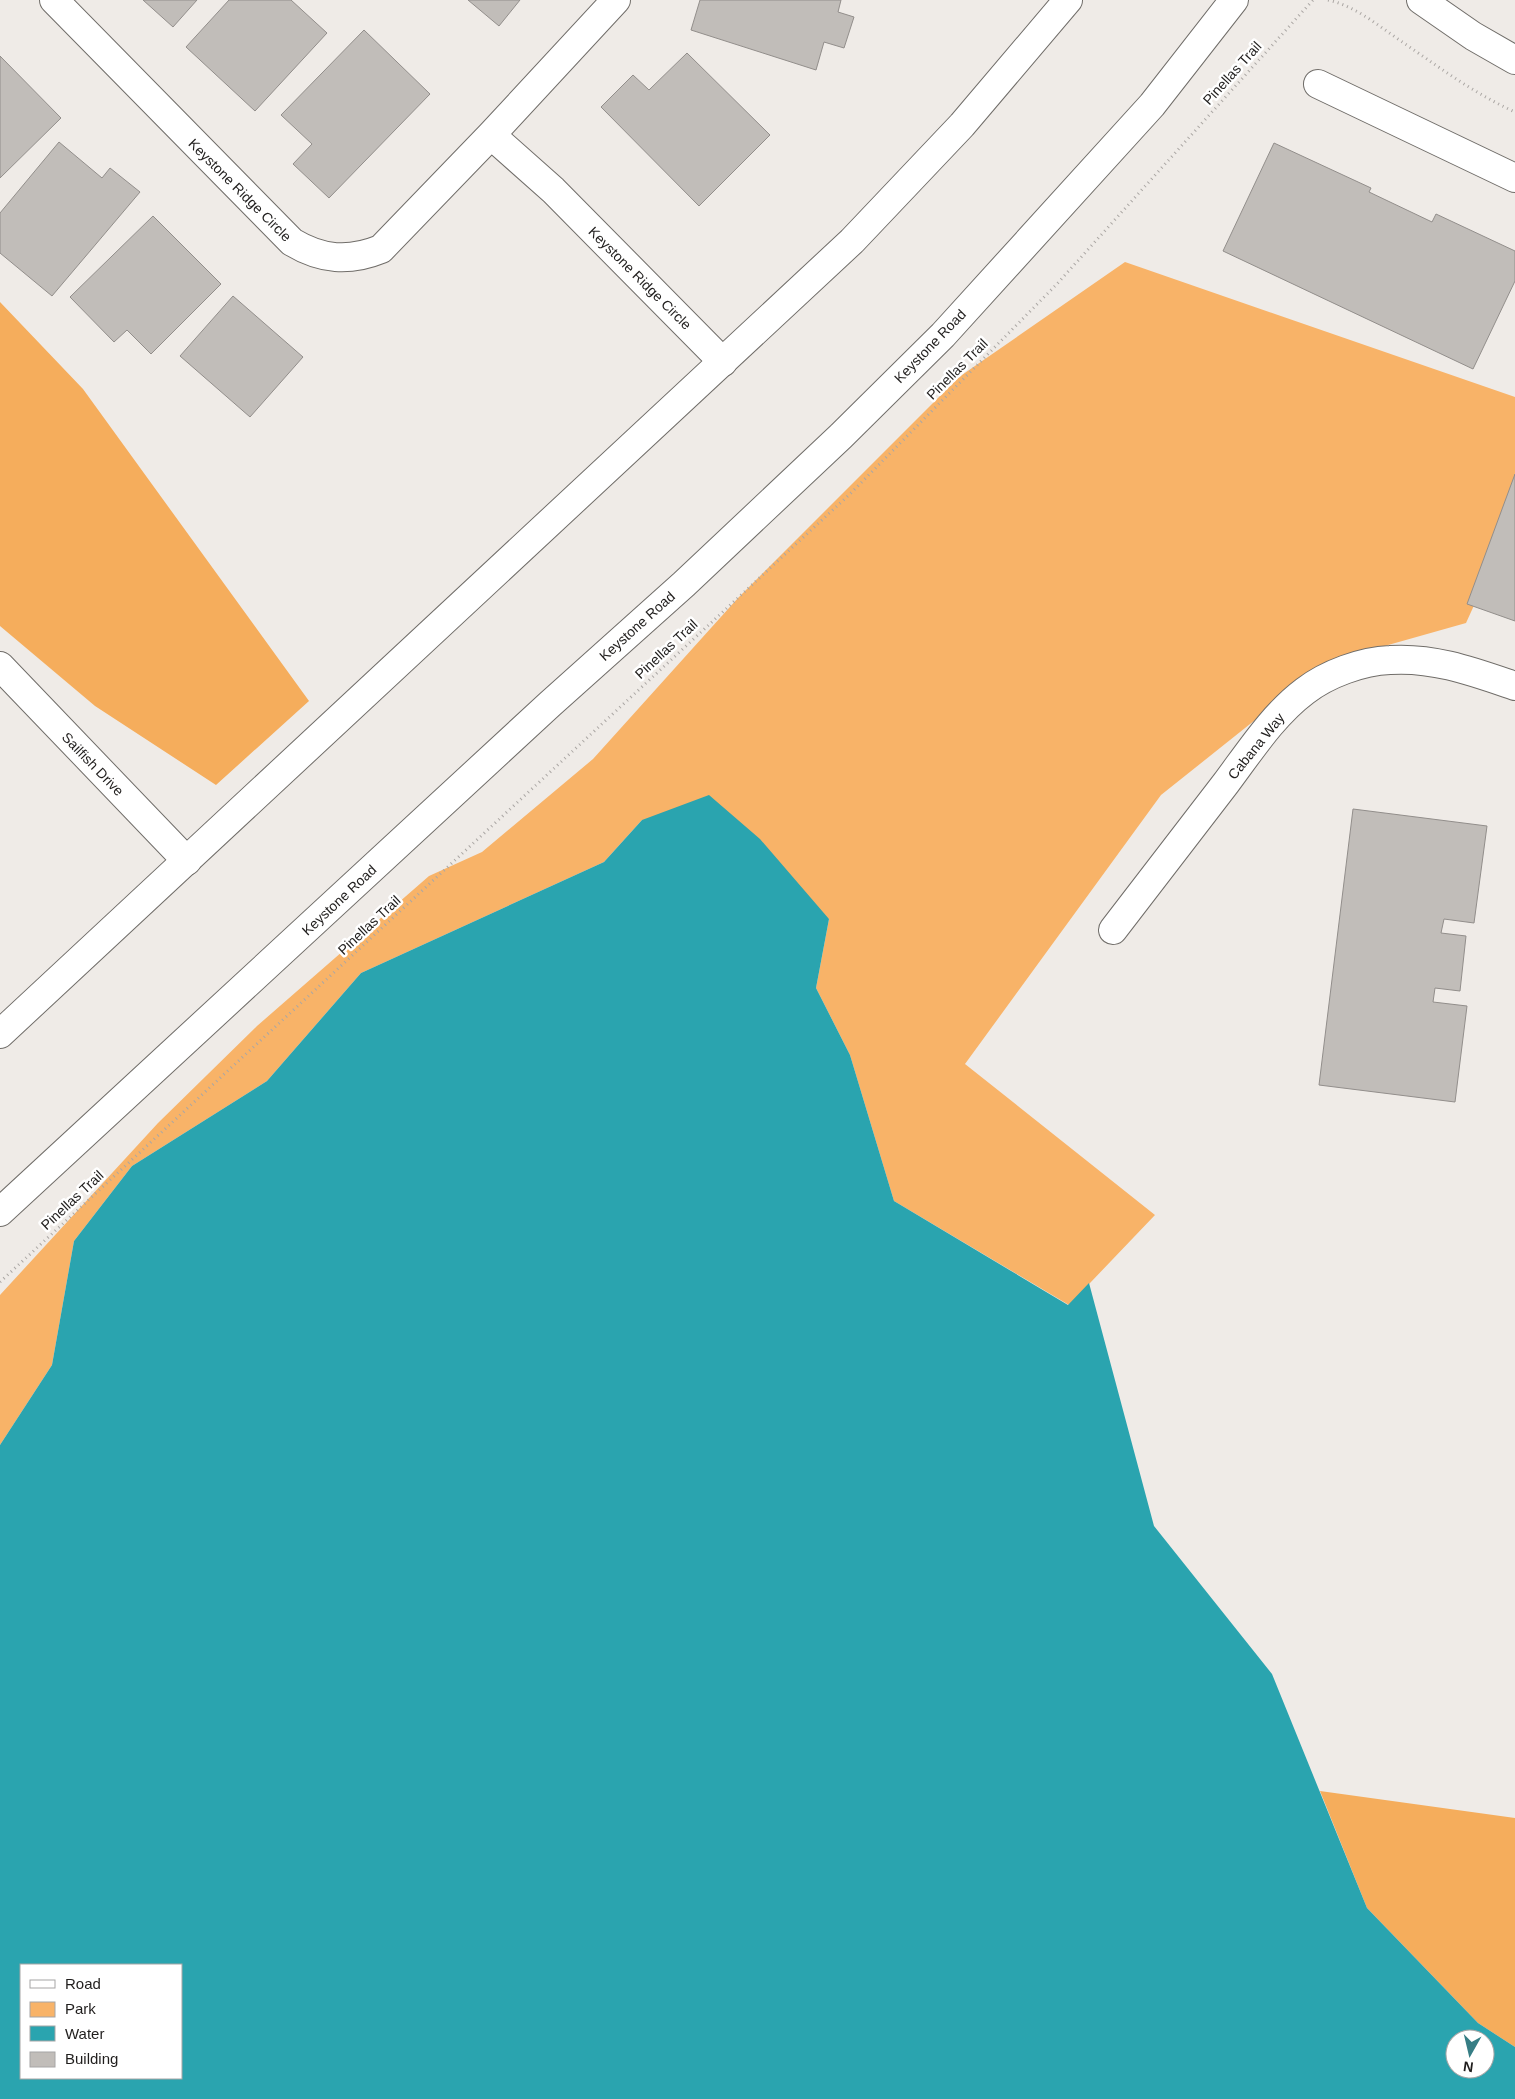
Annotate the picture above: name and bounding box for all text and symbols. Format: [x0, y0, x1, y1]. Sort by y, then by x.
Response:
street label: Pinellas Trail [1199, 38, 1265, 108]
street label: Keystone Ridge Circle [185, 135, 295, 245]
street label: Keystone Ridge Circle [585, 223, 695, 333]
street label: Keystone Road [891, 306, 969, 386]
street label: Pinellas Trail [923, 335, 991, 403]
street label: Keystone Road [596, 588, 678, 664]
street label: Pinellas Trail [632, 616, 700, 682]
street label: Cabana Way [1224, 710, 1288, 782]
street label: Sailfish Drive [59, 729, 127, 799]
street label: Keystone Road [299, 862, 379, 938]
street label: Pinellas Trail [335, 892, 403, 958]
street label: Pinellas Trail [38, 1167, 106, 1233]
legend [20, 1964, 182, 2079]
text: Road [65, 1975, 101, 1992]
text: Park [65, 2000, 96, 2017]
text: Water [65, 2025, 104, 2042]
north arrow [1445, 2029, 1495, 2079]
text: Building [65, 2050, 118, 2067]
text: N [1462, 2058, 1474, 2076]

